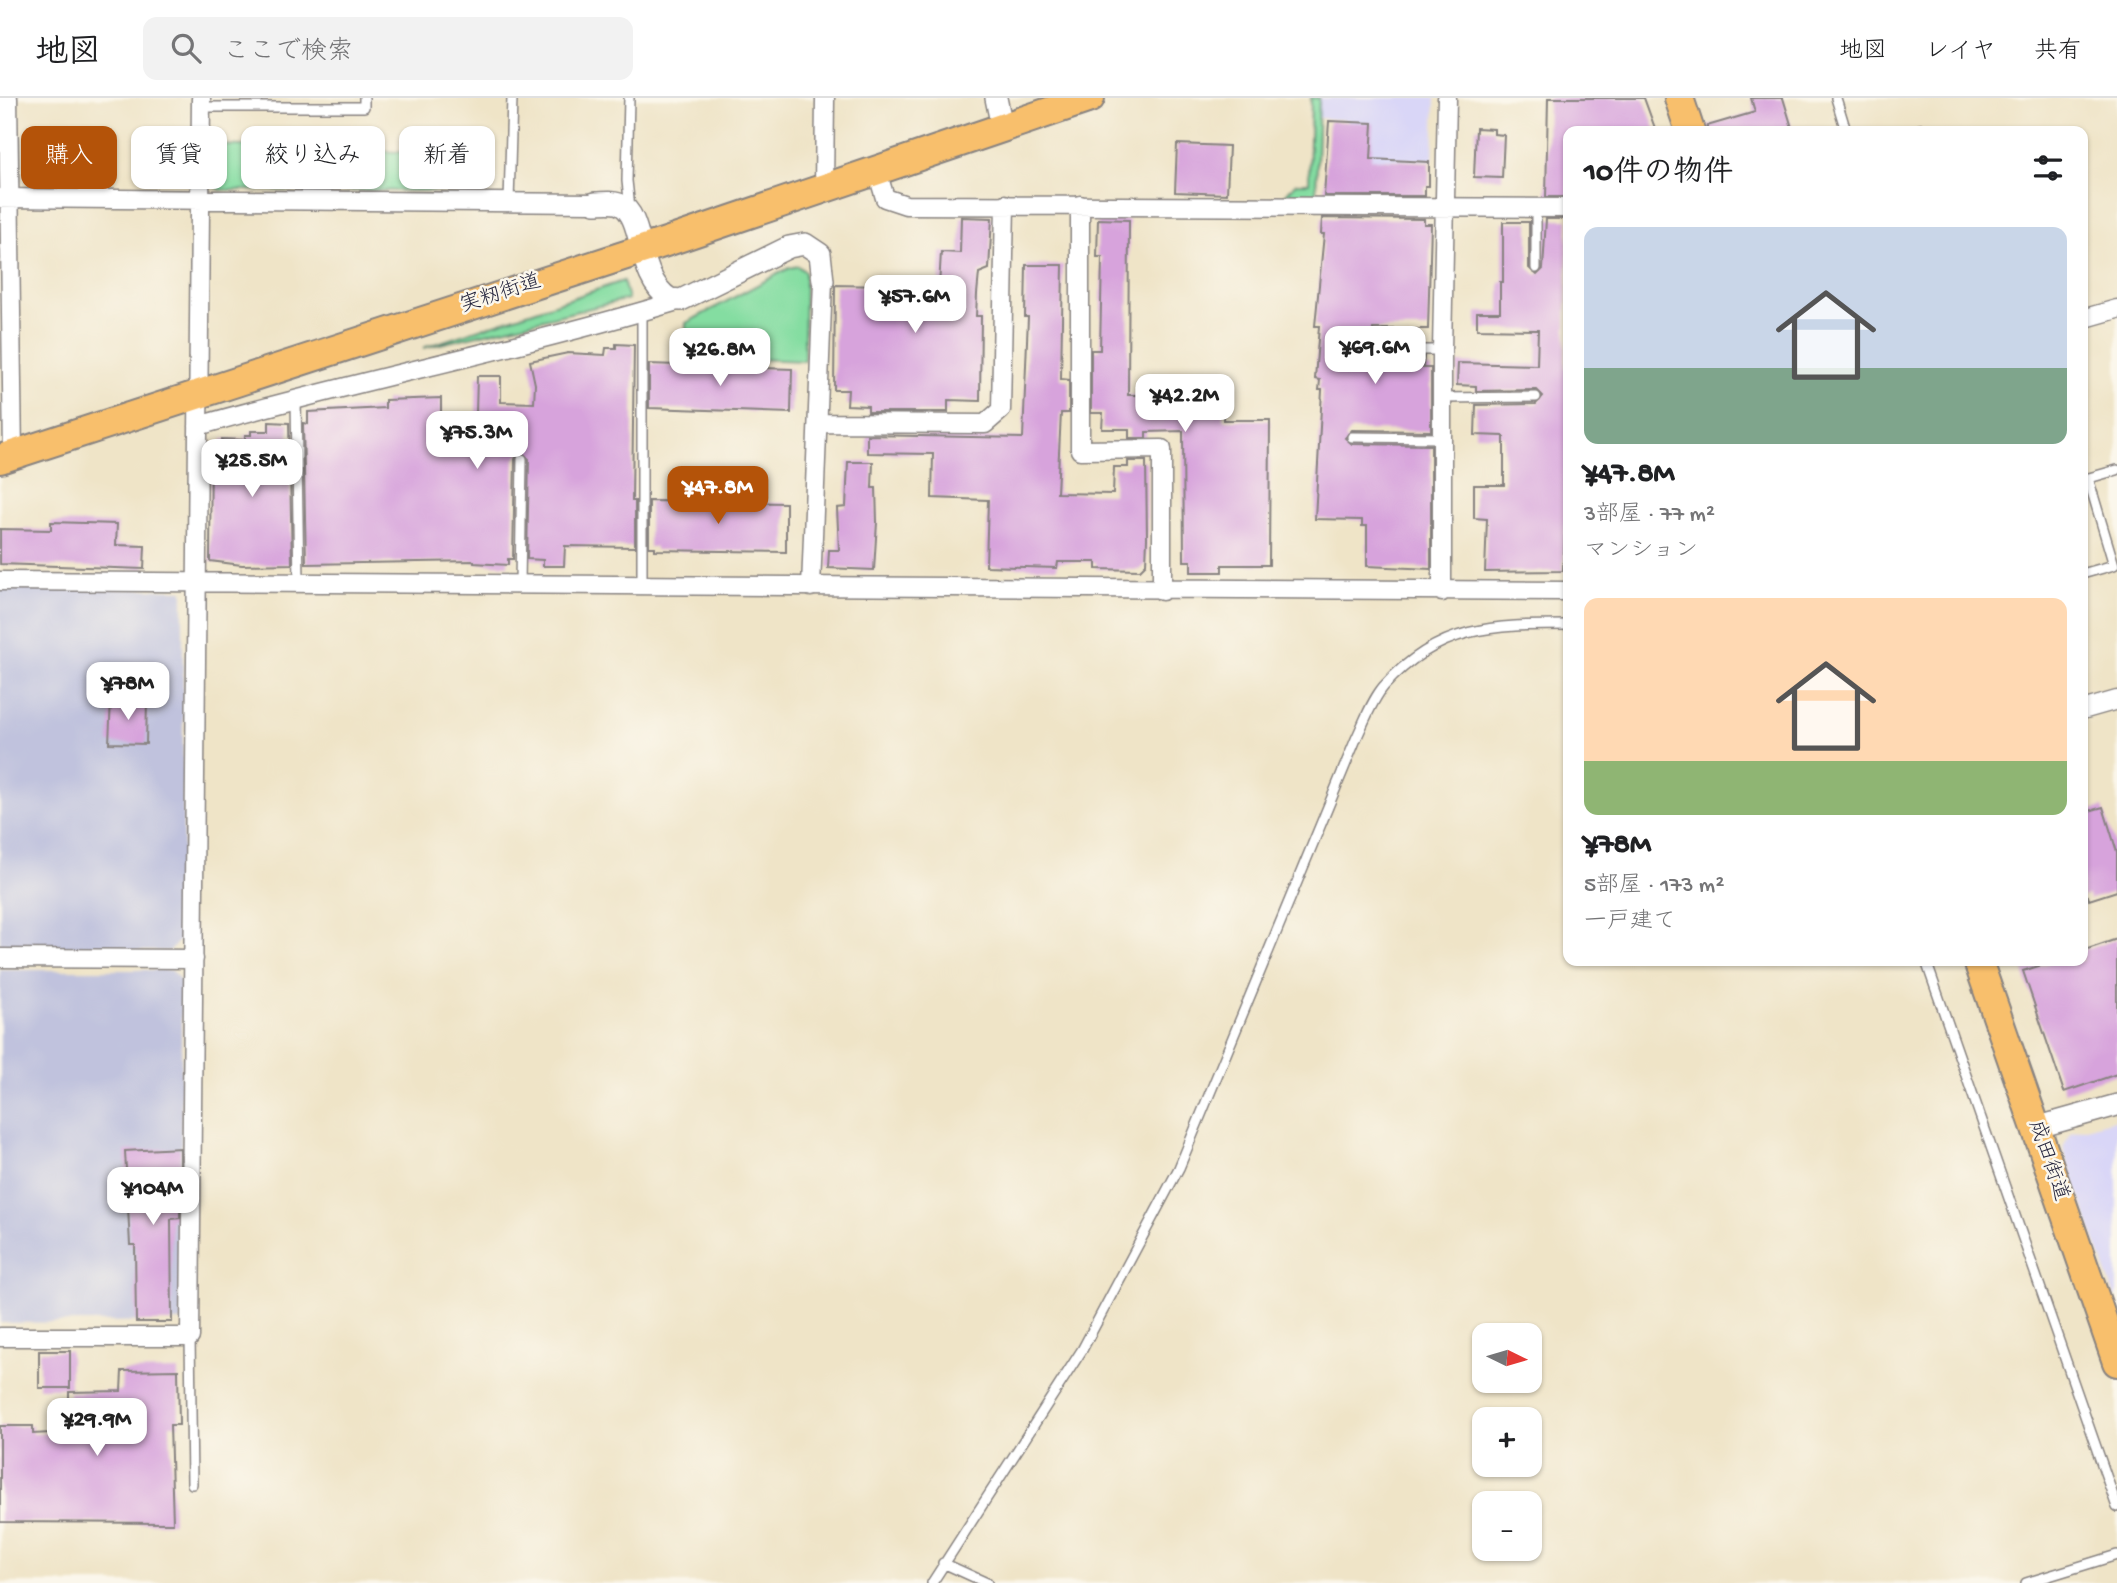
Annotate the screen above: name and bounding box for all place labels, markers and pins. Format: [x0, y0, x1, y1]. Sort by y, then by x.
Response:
pin: ¥57.6M [858, 275, 972, 335]
pin: ¥69.6M [1318, 327, 1432, 386]
pin: ¥26.8M [663, 328, 777, 388]
pin: ¥42.2M [1128, 374, 1242, 434]
pin: ¥75.3M [420, 412, 534, 471]
pin: ¥25.5M [195, 440, 309, 499]
pin: ¥47.8M [661, 466, 775, 526]
pin: ¥78M [87, 662, 169, 722]
pin: ¥104M [104, 1168, 202, 1227]
pin: ¥29.9M [40, 1398, 154, 1458]

